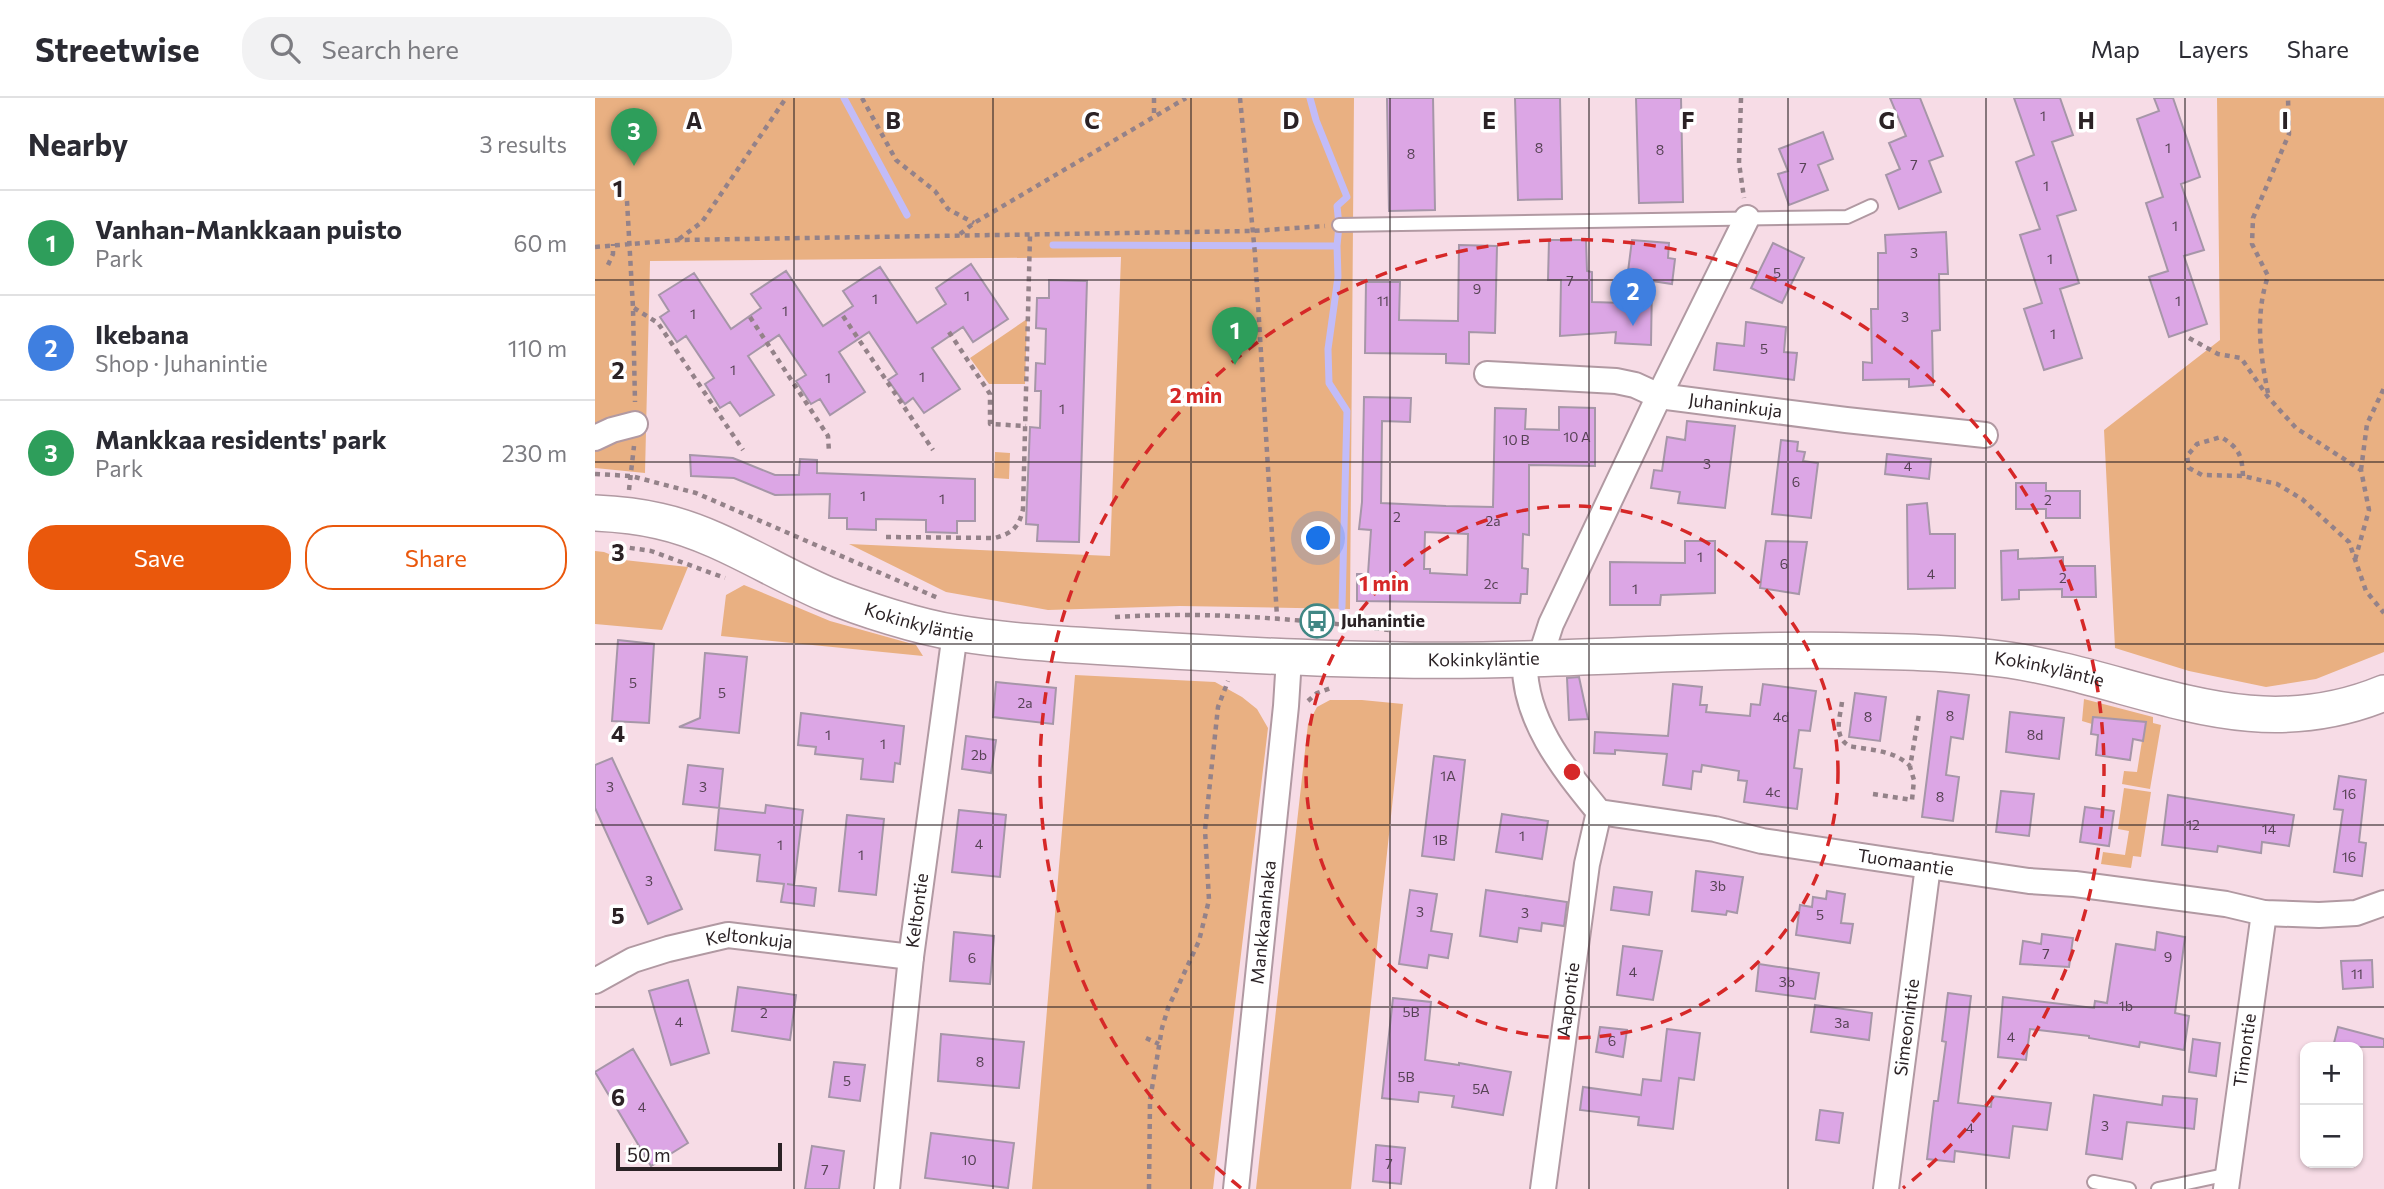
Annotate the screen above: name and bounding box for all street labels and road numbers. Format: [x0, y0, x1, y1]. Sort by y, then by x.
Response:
street label: Juhaninkuja [1687, 388, 1784, 422]
street label: Kokinkyläntie [862, 597, 975, 645]
street label: Kokinkyläntie [1993, 646, 2107, 691]
street label: Kokinkyläntie [1428, 647, 1540, 670]
street label: Tuomaantie [1856, 844, 1956, 880]
street label: Mankkaanhaka [1245, 859, 1280, 985]
street label: Keltontie [900, 872, 932, 949]
street label: Keltonkuja [703, 923, 794, 953]
street label: Aapontie [1552, 961, 1584, 1038]
street label: Simeonintie [1889, 977, 1923, 1077]
street label: Timontie [2228, 1012, 2260, 1089]

